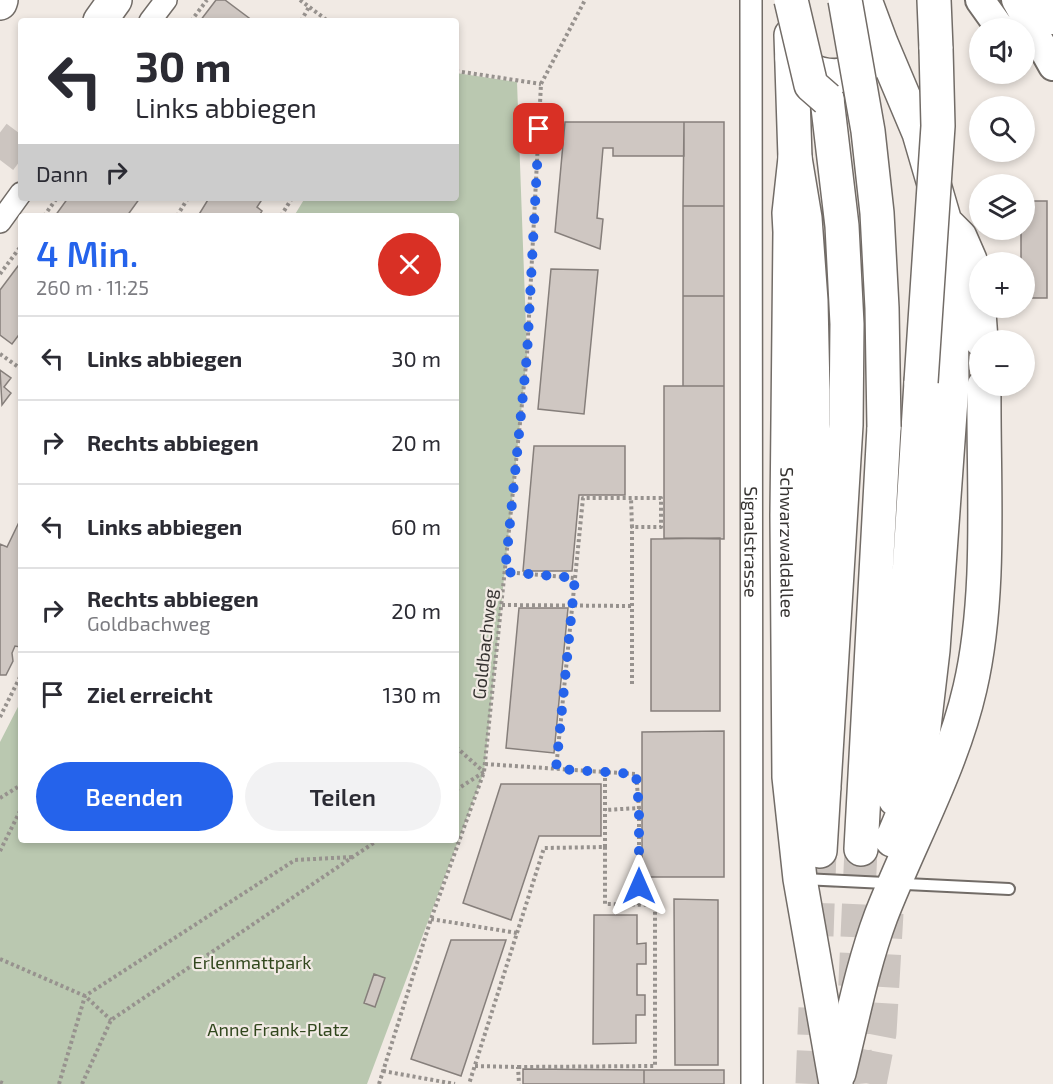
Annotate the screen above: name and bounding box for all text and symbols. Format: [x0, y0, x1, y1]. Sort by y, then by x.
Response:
map controls [969, 18, 1035, 396]
button: sound [969, 18, 1035, 84]
text: 30 m [135, 40, 231, 90]
icon: left [36, 42, 114, 120]
text: Links abbiegen [135, 91, 317, 123]
button: search [969, 96, 1035, 162]
pin [513, 103, 564, 154]
icon: arrive [522, 112, 555, 145]
icon: right [100, 156, 133, 189]
text: Dann [36, 160, 88, 186]
button: layers [969, 174, 1035, 240]
text: 4 Min. [36, 231, 138, 274]
button: close [378, 233, 441, 296]
button: + [969, 252, 1035, 318]
text: 260 m · 11:25 [36, 275, 149, 299]
button: − [969, 330, 1035, 396]
icon: left [36, 342, 69, 375]
text: Links abbiegen [87, 345, 242, 371]
text: 30 m [391, 345, 441, 371]
icon: right [36, 426, 69, 459]
text: Rechts abbiegen [87, 429, 259, 455]
text: 20 m [391, 429, 441, 455]
street label: Schwarzwaldallee [776, 467, 799, 618]
street label: Signalstrasse [740, 486, 763, 598]
icon: left [36, 510, 69, 543]
text: Links abbiegen [87, 513, 242, 539]
text: 60 m [391, 513, 441, 539]
text: Rechts abbiegen [87, 585, 259, 611]
street label: Goldbachweg [467, 588, 501, 700]
icon: right [36, 594, 69, 627]
text: 20 m [391, 597, 441, 623]
text: Goldbachweg [87, 611, 210, 635]
icon: arrive [36, 678, 69, 711]
text: Ziel erreicht [87, 681, 213, 707]
text: 130 m [383, 681, 441, 707]
button: Beenden [36, 762, 233, 831]
button: Teilen [245, 762, 441, 831]
position arrow [607, 854, 671, 918]
park label: Erlenmattpark [193, 951, 311, 973]
park label: Anne Frank-Platz [207, 1018, 349, 1040]

